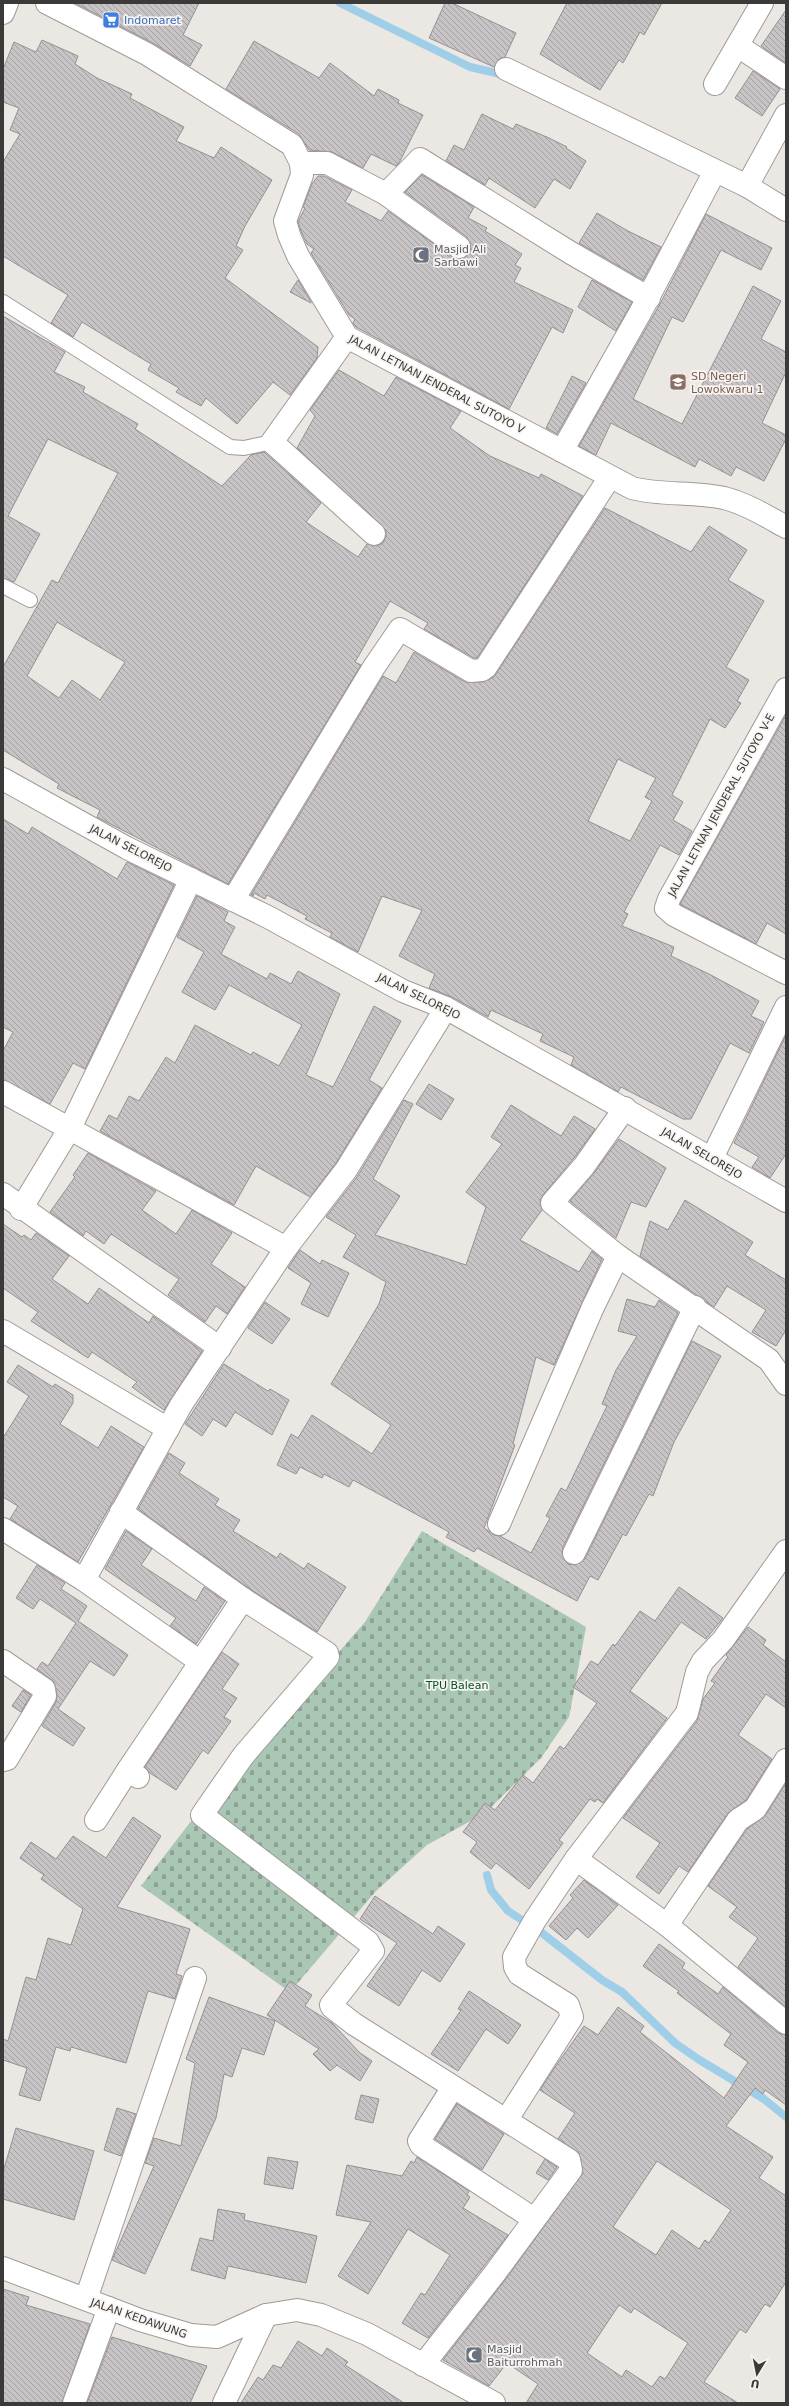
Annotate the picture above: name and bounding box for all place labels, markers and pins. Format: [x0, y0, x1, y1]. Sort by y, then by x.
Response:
supermarket icon: Indomaret [101, 10, 121, 30]
place label: Indomaret [124, 14, 181, 27]
place label: Masjid Ali Sarbawi [434, 243, 486, 269]
mosque icon: Masjid Ali Sarbawi [411, 245, 431, 265]
place label: SD Negeri Lowokwaru 1 [691, 370, 764, 396]
school or university icon: SD Negeri Lowokwaru 1 [668, 372, 688, 392]
place label: Masjid Baiturrohmah [487, 2343, 562, 2369]
mosque icon: Masjid Baiturrohmah [464, 2345, 484, 2365]

